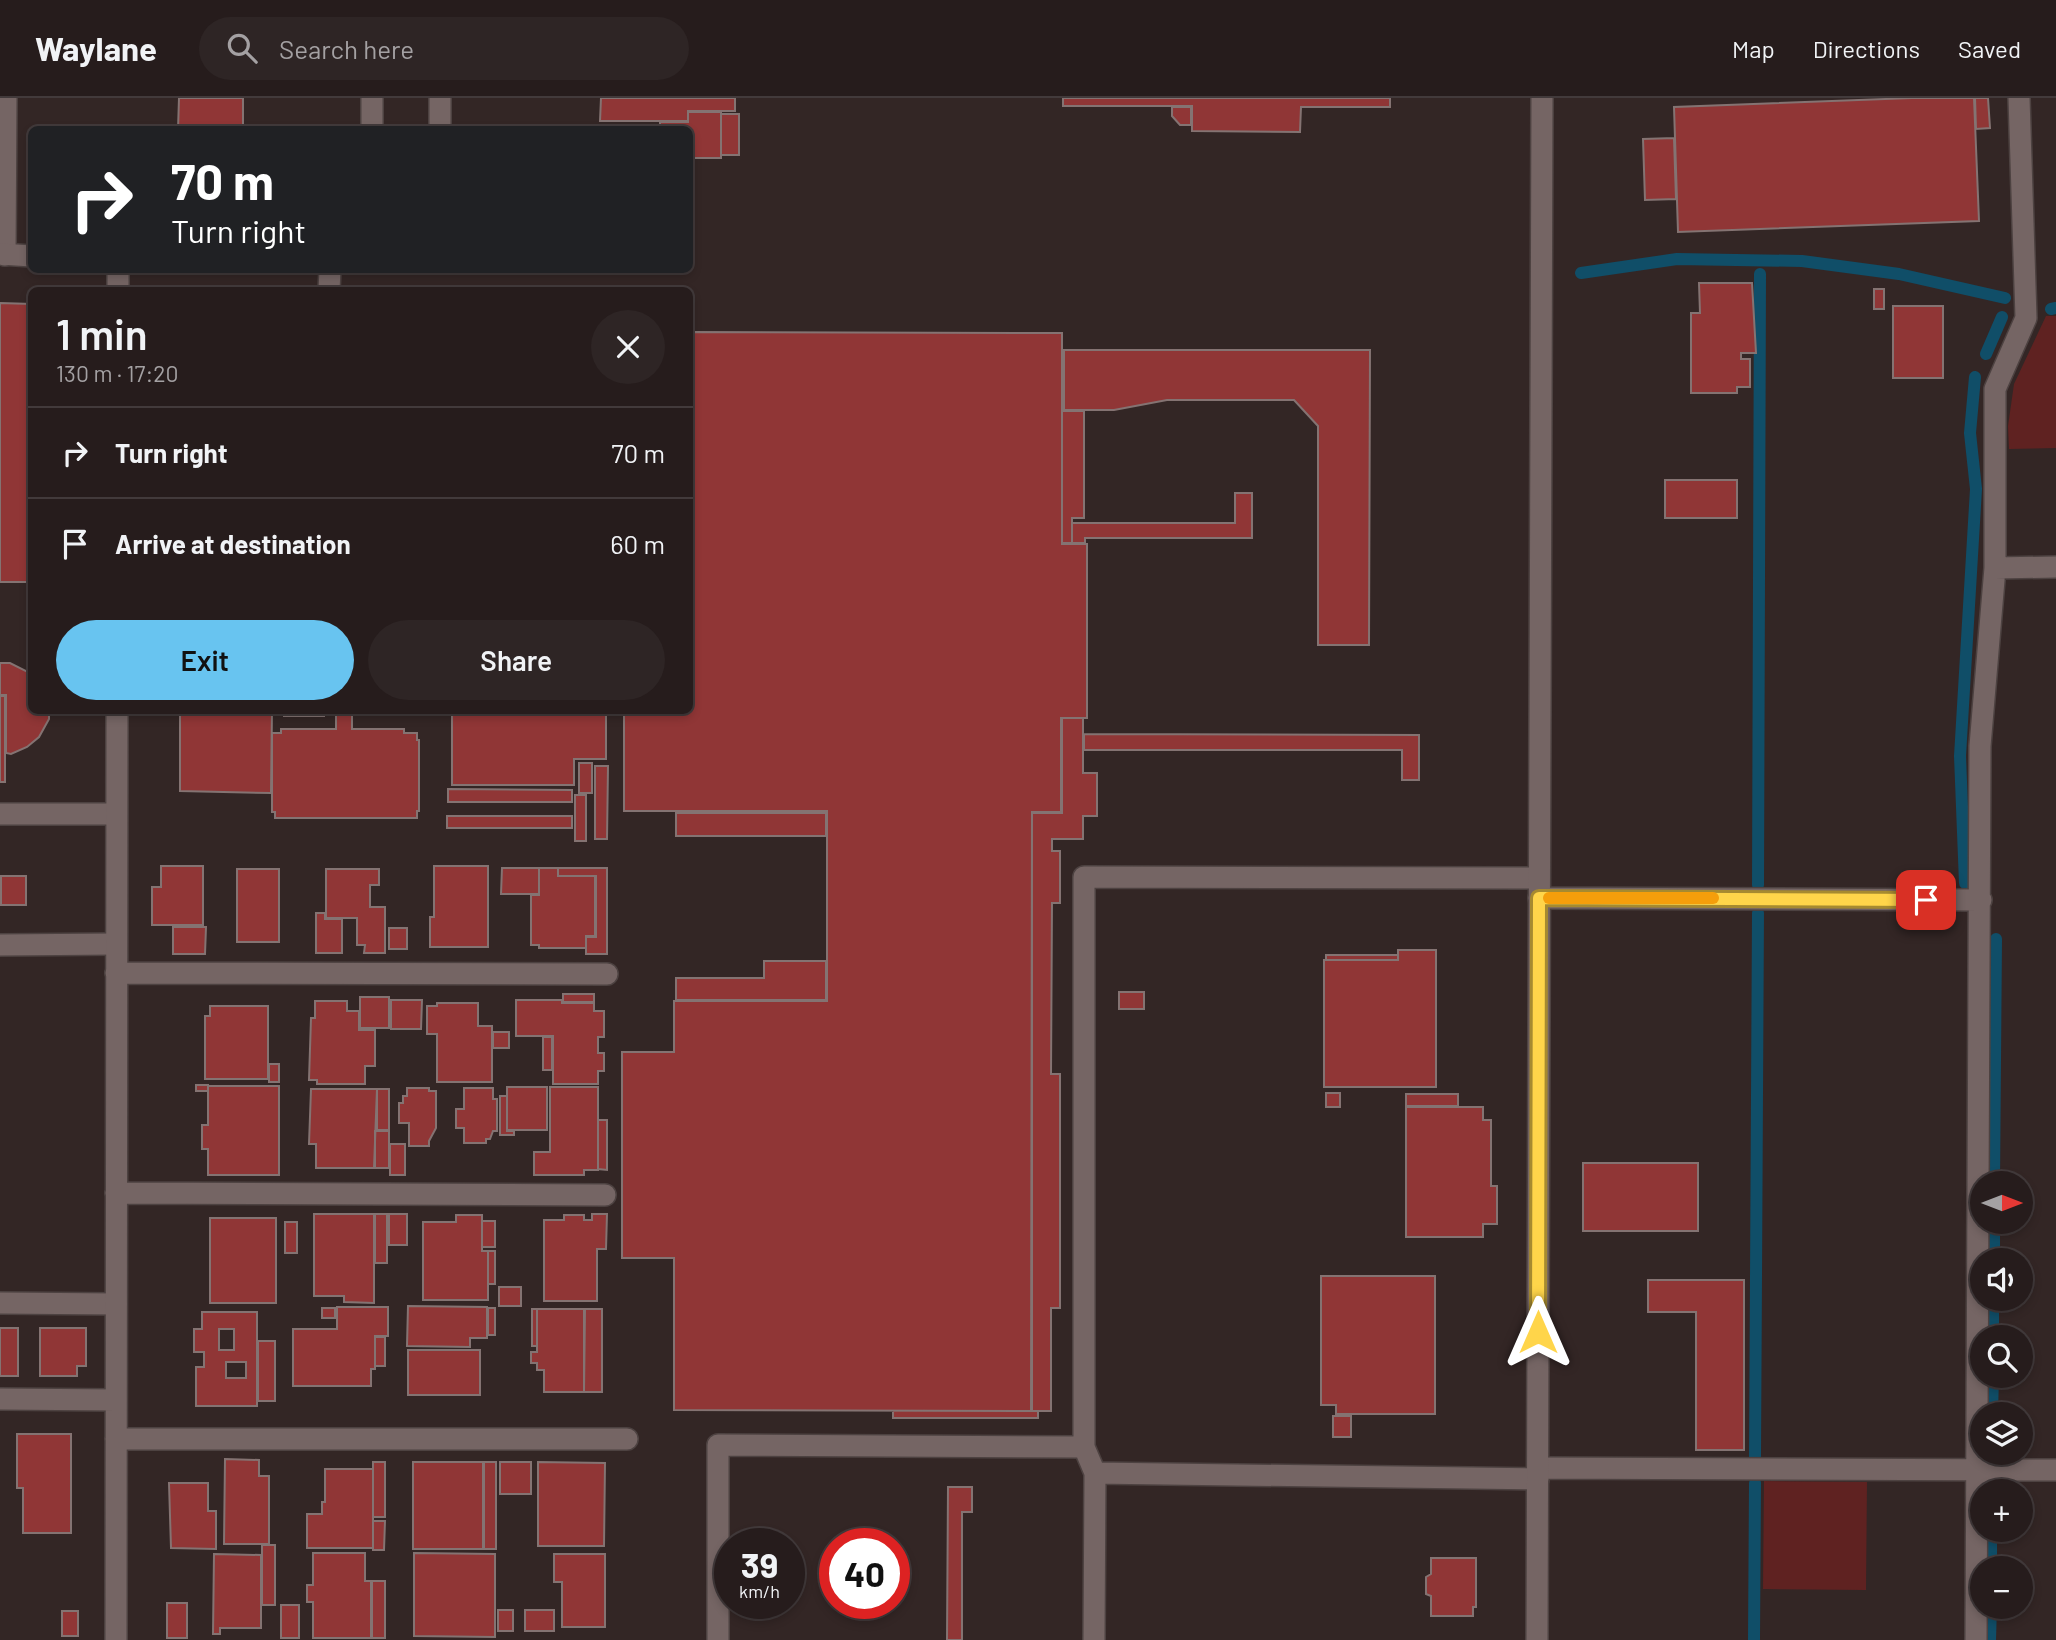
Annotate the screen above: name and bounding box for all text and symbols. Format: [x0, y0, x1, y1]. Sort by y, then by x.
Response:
search box [199, 17, 689, 80]
text: Waylane [35, 28, 157, 68]
icon: search [223, 29, 261, 67]
text: Search here [279, 33, 414, 64]
text: Map [1732, 34, 1775, 63]
text: Directions [1813, 34, 1920, 63]
text: Saved [1958, 34, 2021, 63]
text: 70 m [171, 151, 274, 210]
icon: right [56, 154, 147, 245]
text: Turn right [171, 211, 306, 249]
text: 1 min [56, 308, 148, 358]
button: close [591, 310, 665, 384]
text: 130 m · 17:20 [56, 359, 179, 387]
icon: right [56, 434, 94, 472]
text: Turn right [115, 437, 228, 468]
text: 70 m [611, 437, 665, 468]
icon: arrive [56, 525, 94, 563]
text: Arrive at destination [115, 528, 351, 559]
text: 60 m [610, 528, 665, 559]
button: Exit [56, 620, 354, 700]
button: Share [368, 620, 665, 700]
pin [1896, 870, 1956, 930]
icon: arrive [1907, 881, 1945, 919]
north arrow [1970, 1171, 2034, 1234]
map controls [1970, 1171, 2033, 1619]
button: sound [1970, 1248, 2033, 1311]
position arrow [1501, 1295, 1575, 1369]
button: search [1970, 1325, 2033, 1388]
button: layers [1970, 1402, 2033, 1465]
button: + [1970, 1479, 2033, 1542]
speed limit sign: 40 [819, 1528, 910, 1619]
text: 39 [741, 1543, 778, 1585]
button: − [1970, 1556, 2033, 1619]
text: km/h [739, 1580, 780, 1602]

